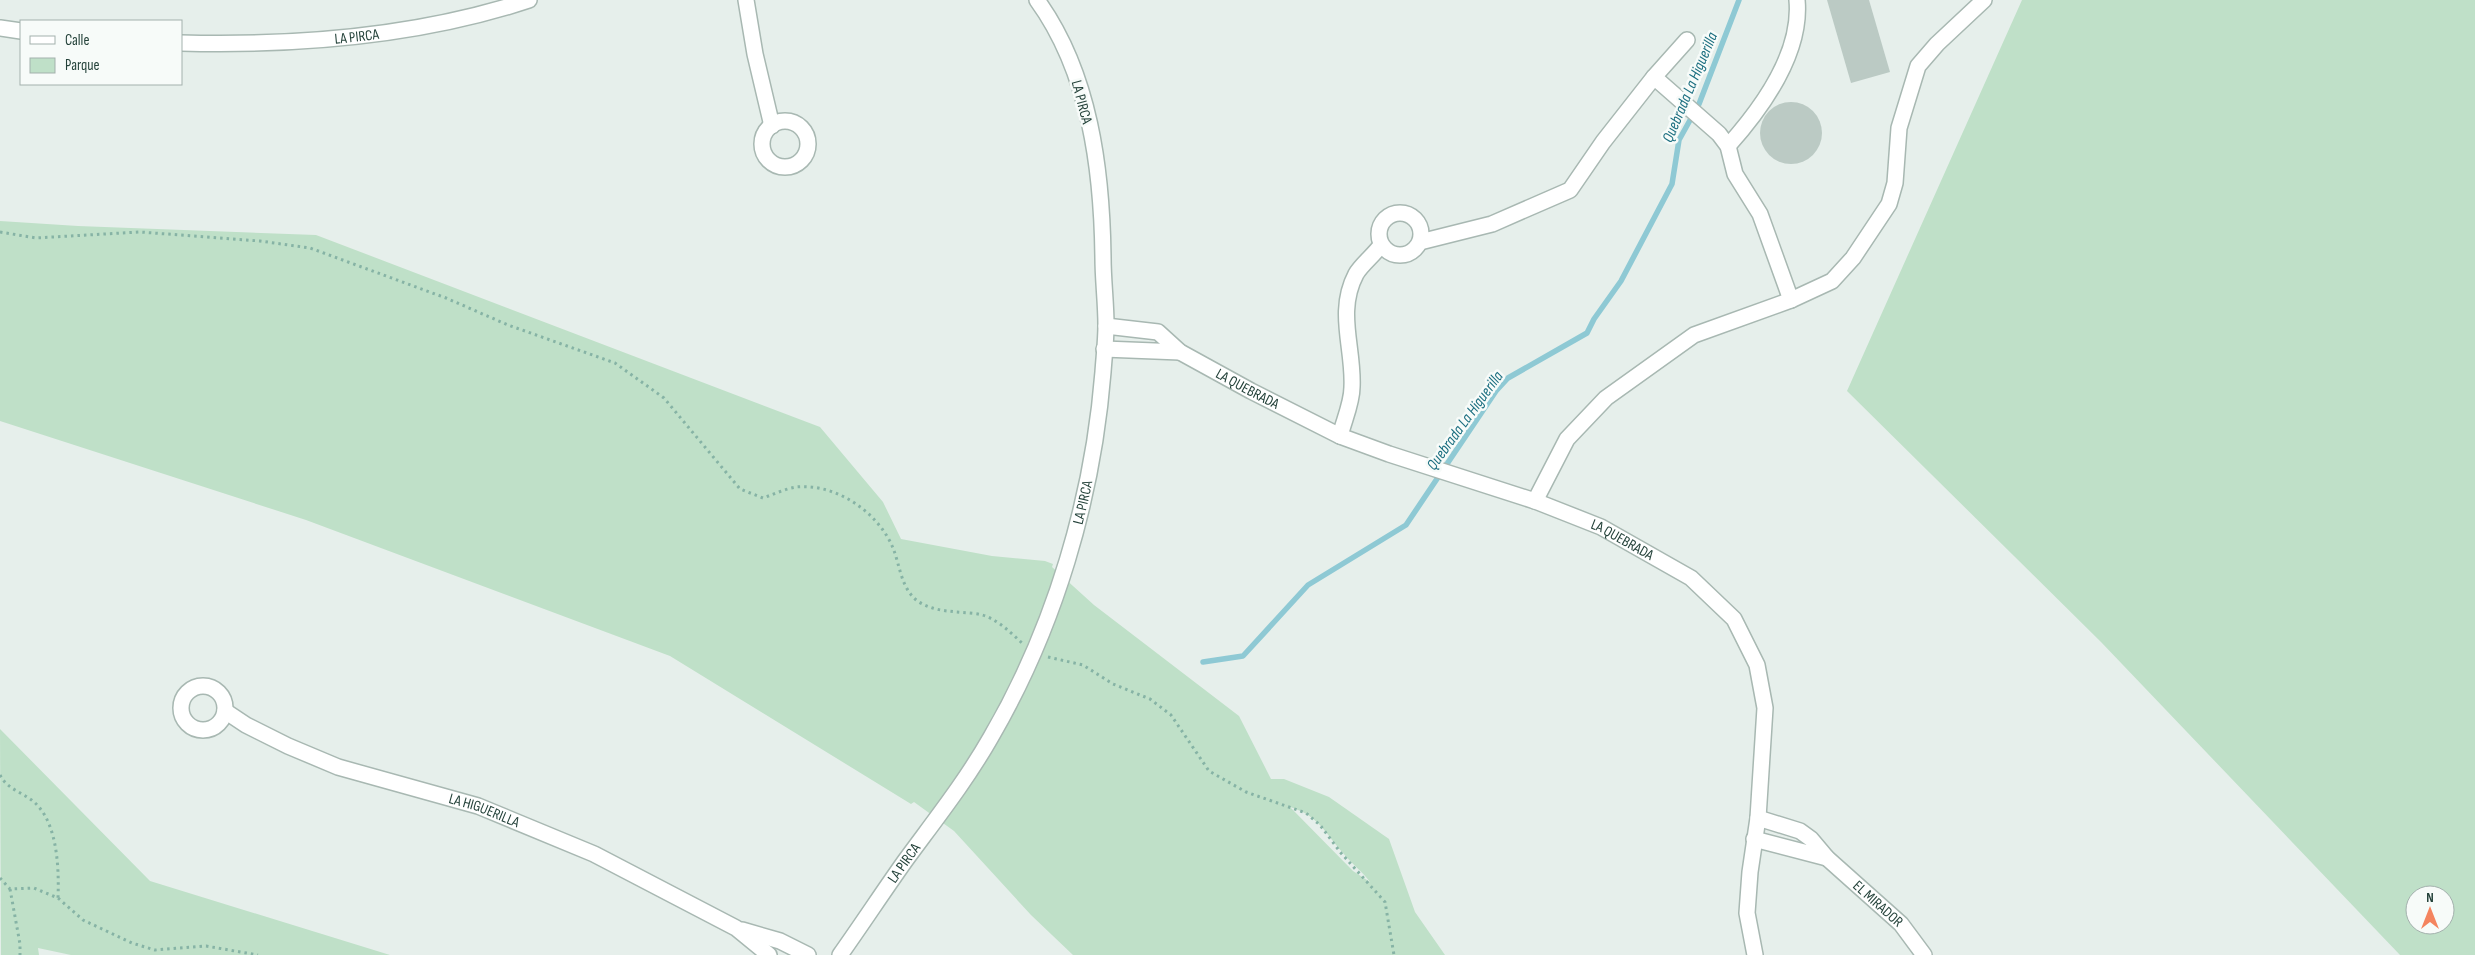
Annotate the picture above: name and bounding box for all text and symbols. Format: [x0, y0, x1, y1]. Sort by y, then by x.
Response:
legend [20, 20, 182, 85]
street label: LA PIRCA [334, 25, 381, 49]
water label: Quebrada La Higuerilla [1659, 29, 1722, 146]
text: Calle [65, 31, 89, 50]
text: Parque [65, 56, 100, 75]
street label: LA PIRCA [1067, 78, 1097, 127]
street label: LA QUEBRADA [1212, 365, 1283, 414]
water label: Quebrada La Higuerilla [1423, 367, 1508, 474]
street label: LA PIRCA [1069, 478, 1097, 527]
street label: LA QUEBRADA [1588, 515, 1657, 565]
street label: LA HIGUERILLA [447, 789, 523, 832]
street label: LA PIRCA [884, 839, 925, 887]
street label: EL MIRADOR [1849, 877, 1907, 931]
north arrow [2405, 885, 2455, 935]
text: N [2426, 889, 2434, 906]

